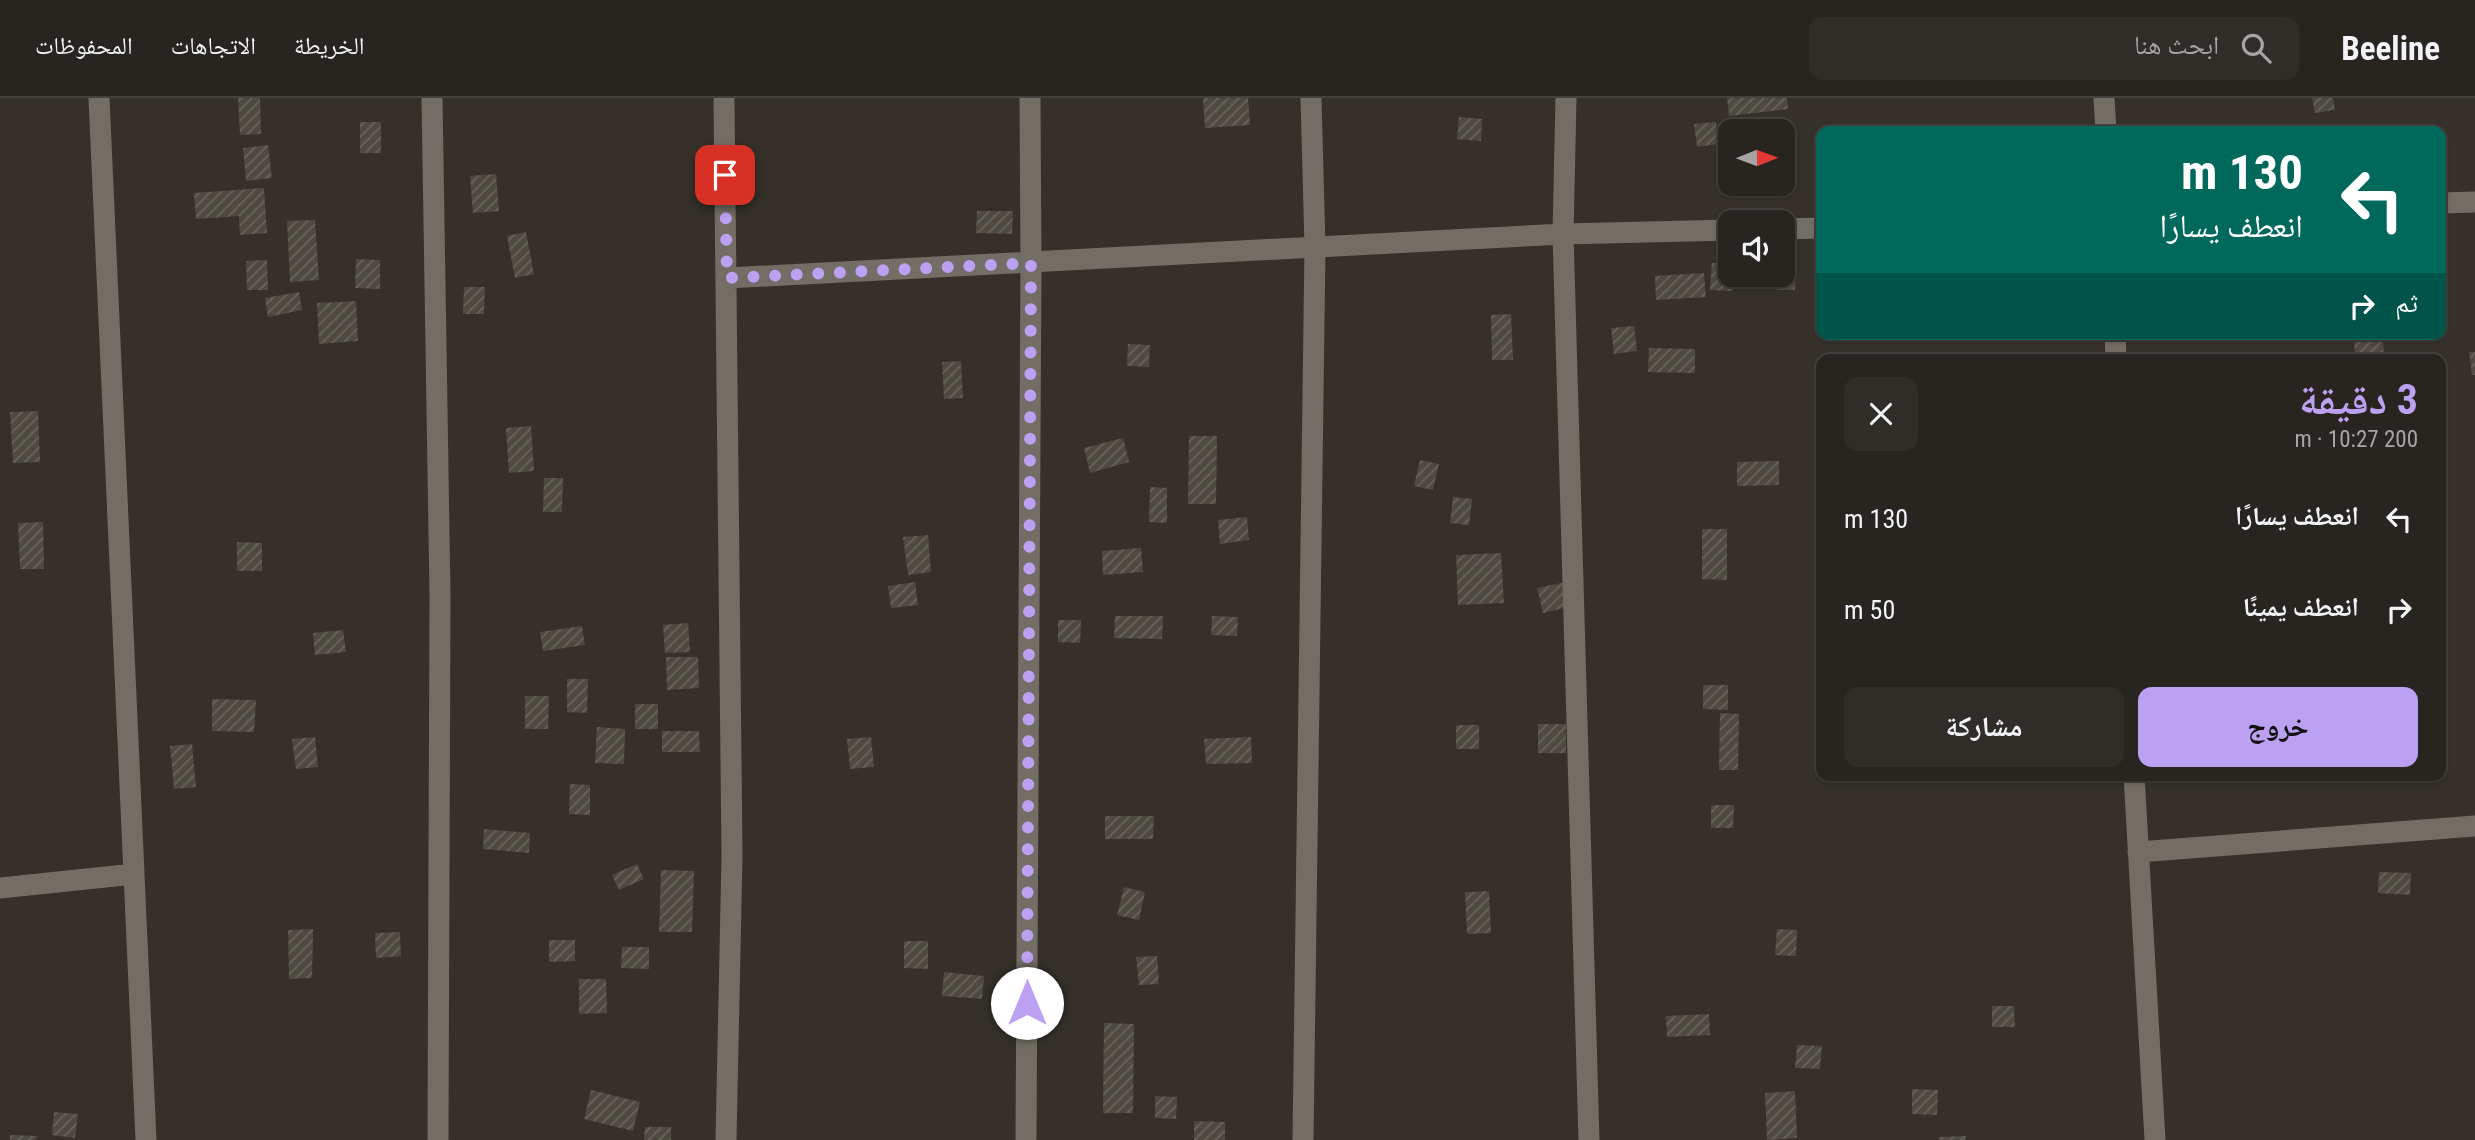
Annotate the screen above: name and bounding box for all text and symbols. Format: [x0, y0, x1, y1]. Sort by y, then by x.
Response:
search box [1809, 17, 2299, 80]
icon: search [2237, 29, 2275, 67]
text: Beeline [2341, 29, 2440, 68]
text: ابحث هنا [2134, 30, 2219, 60]
text: المحفوظات [35, 32, 133, 60]
text: الاتجاهات [171, 32, 256, 60]
text: الخريطة [294, 32, 365, 60]
north arrow [1718, 119, 1796, 196]
map controls [1718, 119, 1795, 287]
text: 130 m [2181, 144, 2303, 201]
pin [695, 145, 755, 205]
icon: left [2327, 154, 2418, 245]
icon: arrive [706, 156, 744, 194]
text: انعطف يسارًا [2159, 207, 2303, 245]
button: sound [1718, 210, 1795, 287]
icon: right [2343, 287, 2381, 325]
text: ثم [2395, 288, 2418, 318]
text: 3 دقيقة [2299, 375, 2418, 424]
button: close [1844, 377, 1918, 451]
text: 200 m · 10:27 [2294, 426, 2418, 453]
icon: left [2380, 500, 2418, 538]
text: انعطف يسارًا [2235, 501, 2359, 531]
text: 130 m [1844, 504, 1908, 534]
icon: right [2380, 591, 2418, 629]
text: انعطف يمينًا [2243, 592, 2359, 622]
text: 50 m [1844, 595, 1895, 625]
button: مشاركة [1844, 687, 2124, 767]
button: خروج [2138, 687, 2418, 767]
position arrow [990, 966, 1064, 1040]

